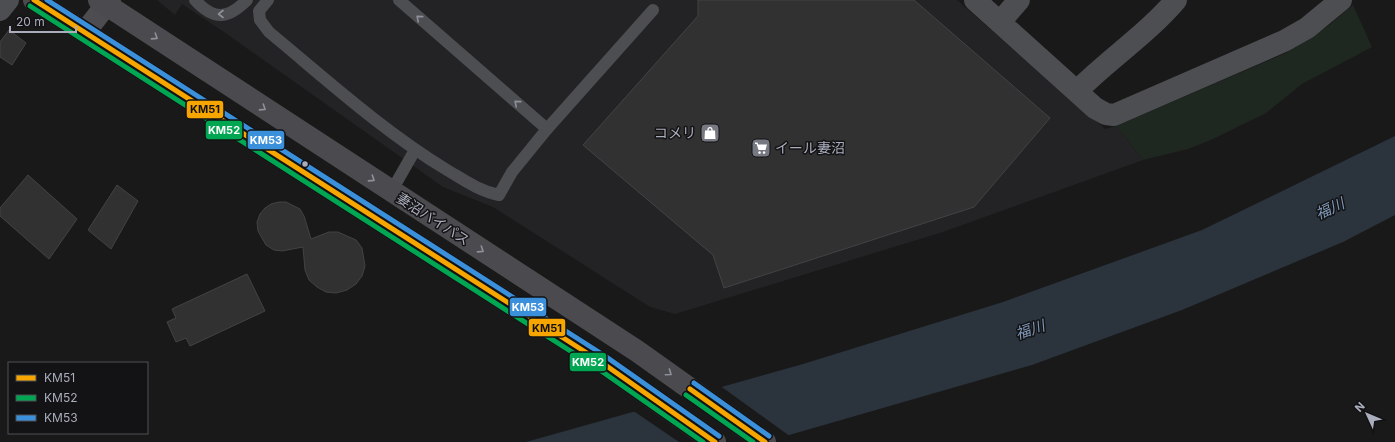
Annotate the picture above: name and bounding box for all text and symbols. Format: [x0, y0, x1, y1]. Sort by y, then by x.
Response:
scale bar [10, 8, 76, 34]
one-way arrow [218, 10, 224, 18]
text: 20 m [16, 14, 45, 29]
one-way arrow [417, 15, 424, 22]
one-way arrow [151, 32, 158, 39]
line badge: KM51 [186, 100, 224, 119]
one-way arrow [515, 101, 522, 108]
text: KM51 [190, 102, 220, 116]
one-way arrow [259, 103, 266, 111]
line badge: KM52 [205, 120, 243, 140]
shop icon: コメリ [699, 122, 721, 144]
text: KM52 [208, 123, 240, 137]
place label: コメリ [654, 124, 696, 141]
line badge: KM53 [247, 130, 285, 150]
text: KM53 [250, 133, 282, 147]
supermarket icon: イール妻沼 [750, 137, 772, 159]
place label: イール妻沼 [775, 139, 845, 156]
unlabelled marker [300, 159, 310, 169]
one-way arrow [368, 175, 375, 182]
street label: 妻沼バイパス [394, 189, 473, 249]
water label: 福川 [1312, 193, 1349, 223]
one-way arrow [477, 245, 484, 253]
line badge: KM53 [509, 297, 547, 317]
text: KM53 [512, 300, 544, 314]
water label: 福川 [1013, 315, 1049, 343]
line badge: KM51 [528, 318, 566, 337]
text: KM51 [532, 321, 562, 335]
line badge: KM52 [569, 352, 607, 372]
text: KM52 [572, 355, 604, 369]
legend [8, 362, 148, 434]
one-way arrow [664, 368, 671, 375]
text: KM51 [44, 370, 75, 385]
text: KM52 [44, 390, 78, 405]
north arrow [1347, 394, 1387, 434]
text: N [1352, 399, 1368, 415]
text: KM53 [44, 410, 78, 425]

